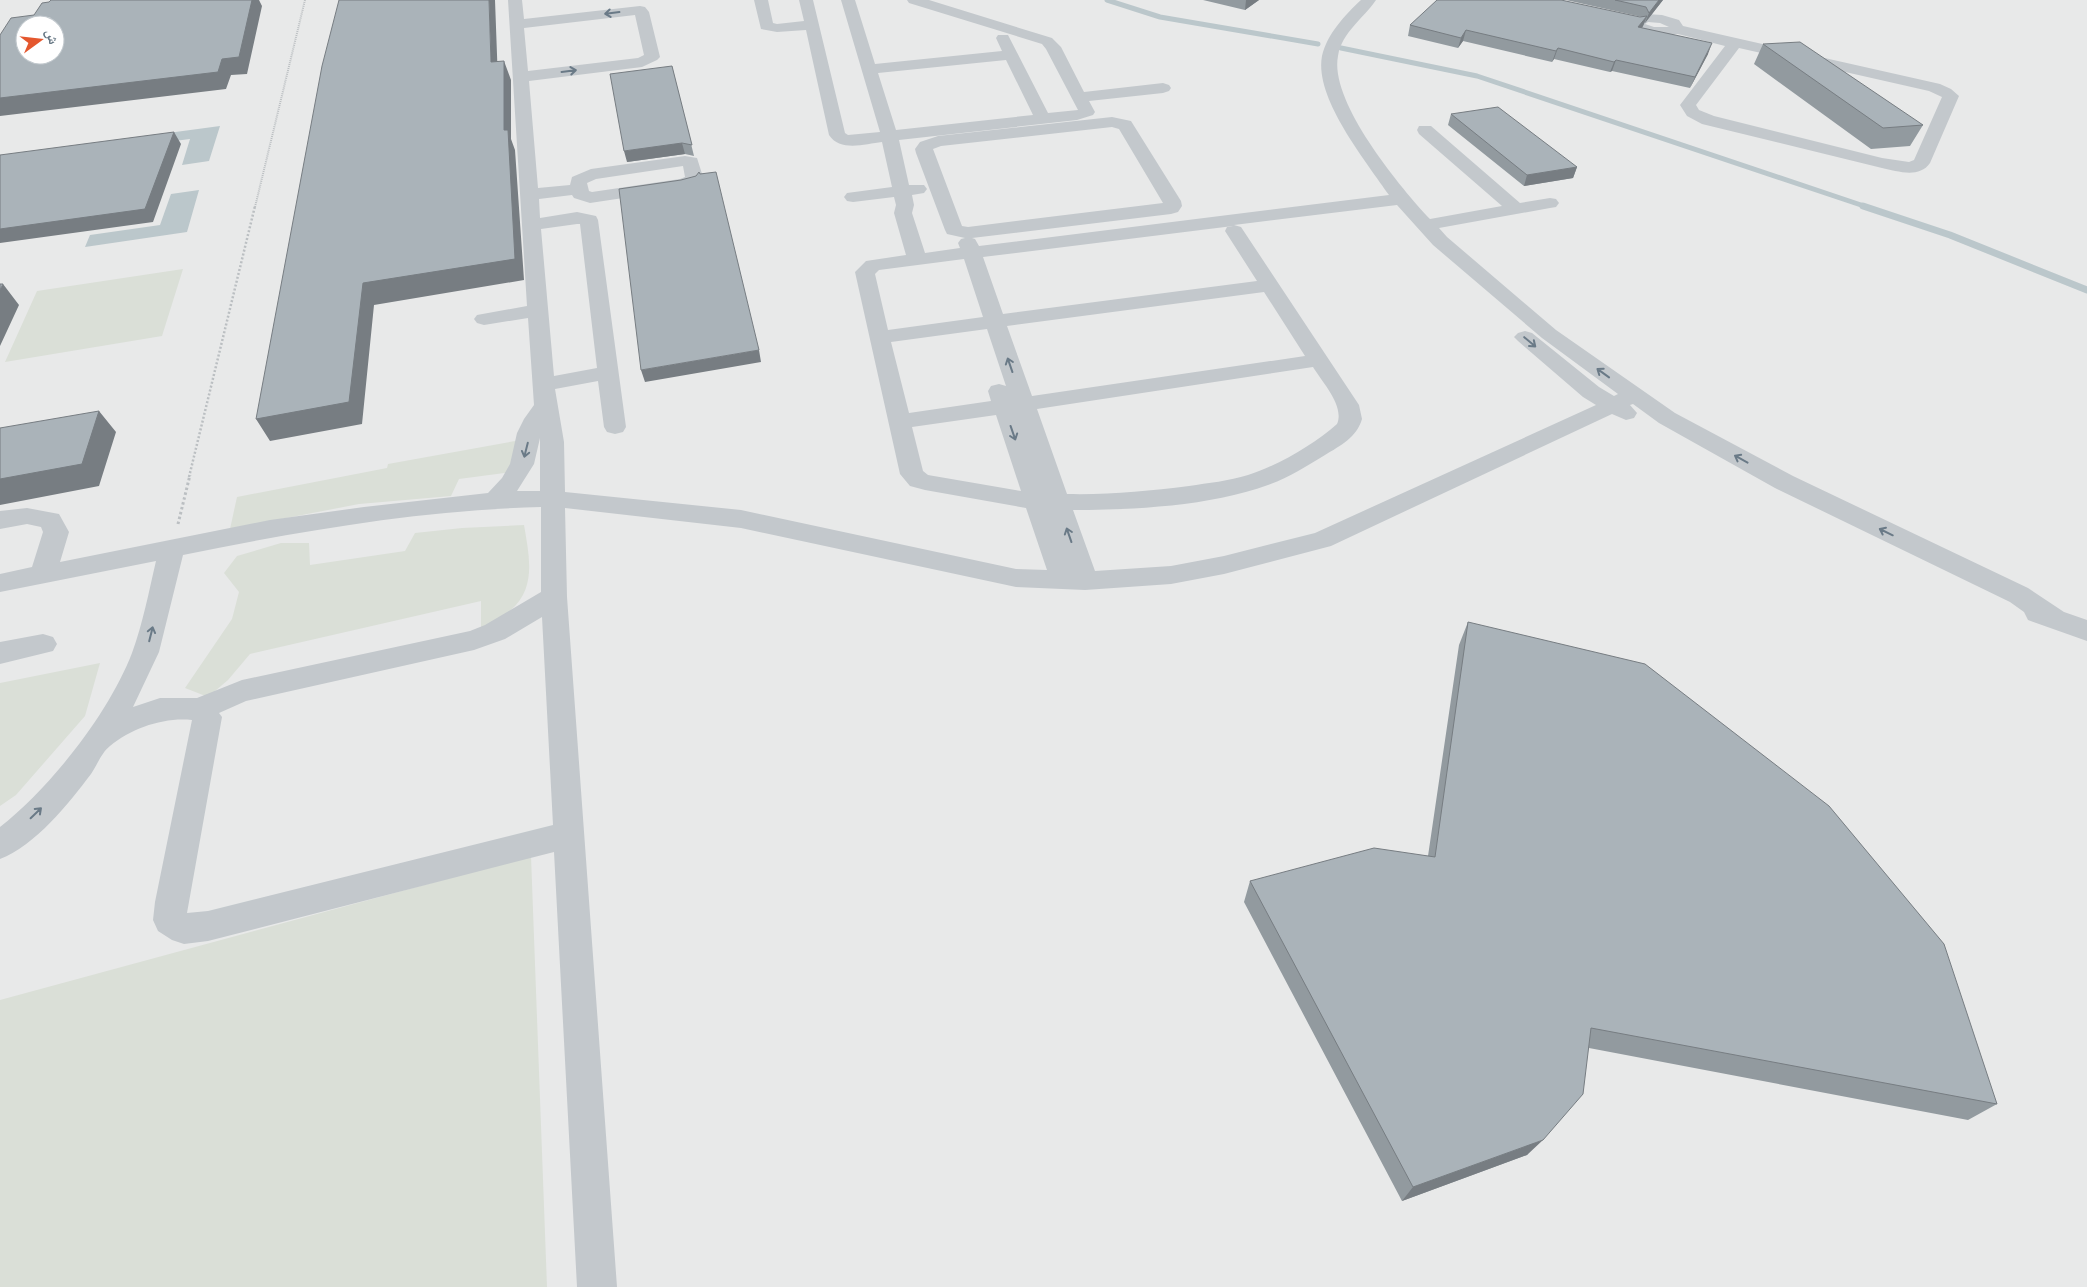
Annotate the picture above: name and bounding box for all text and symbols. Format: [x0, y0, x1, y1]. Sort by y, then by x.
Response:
one-way arrow [605, 8, 621, 18]
north arrow [15, 15, 65, 65]
text: ش [40, 27, 63, 47]
one-way arrow [560, 66, 576, 76]
one-way arrow [1523, 336, 1536, 347]
one-way arrow [1005, 358, 1014, 373]
one-way arrow [1597, 368, 1610, 379]
one-way arrow [1009, 425, 1018, 440]
one-way arrow [520, 441, 530, 457]
one-way arrow [1735, 453, 1749, 463]
one-way arrow [1879, 527, 1894, 537]
one-way arrow [1064, 528, 1073, 543]
one-way arrow [147, 626, 156, 642]
one-way arrow [30, 807, 43, 819]

